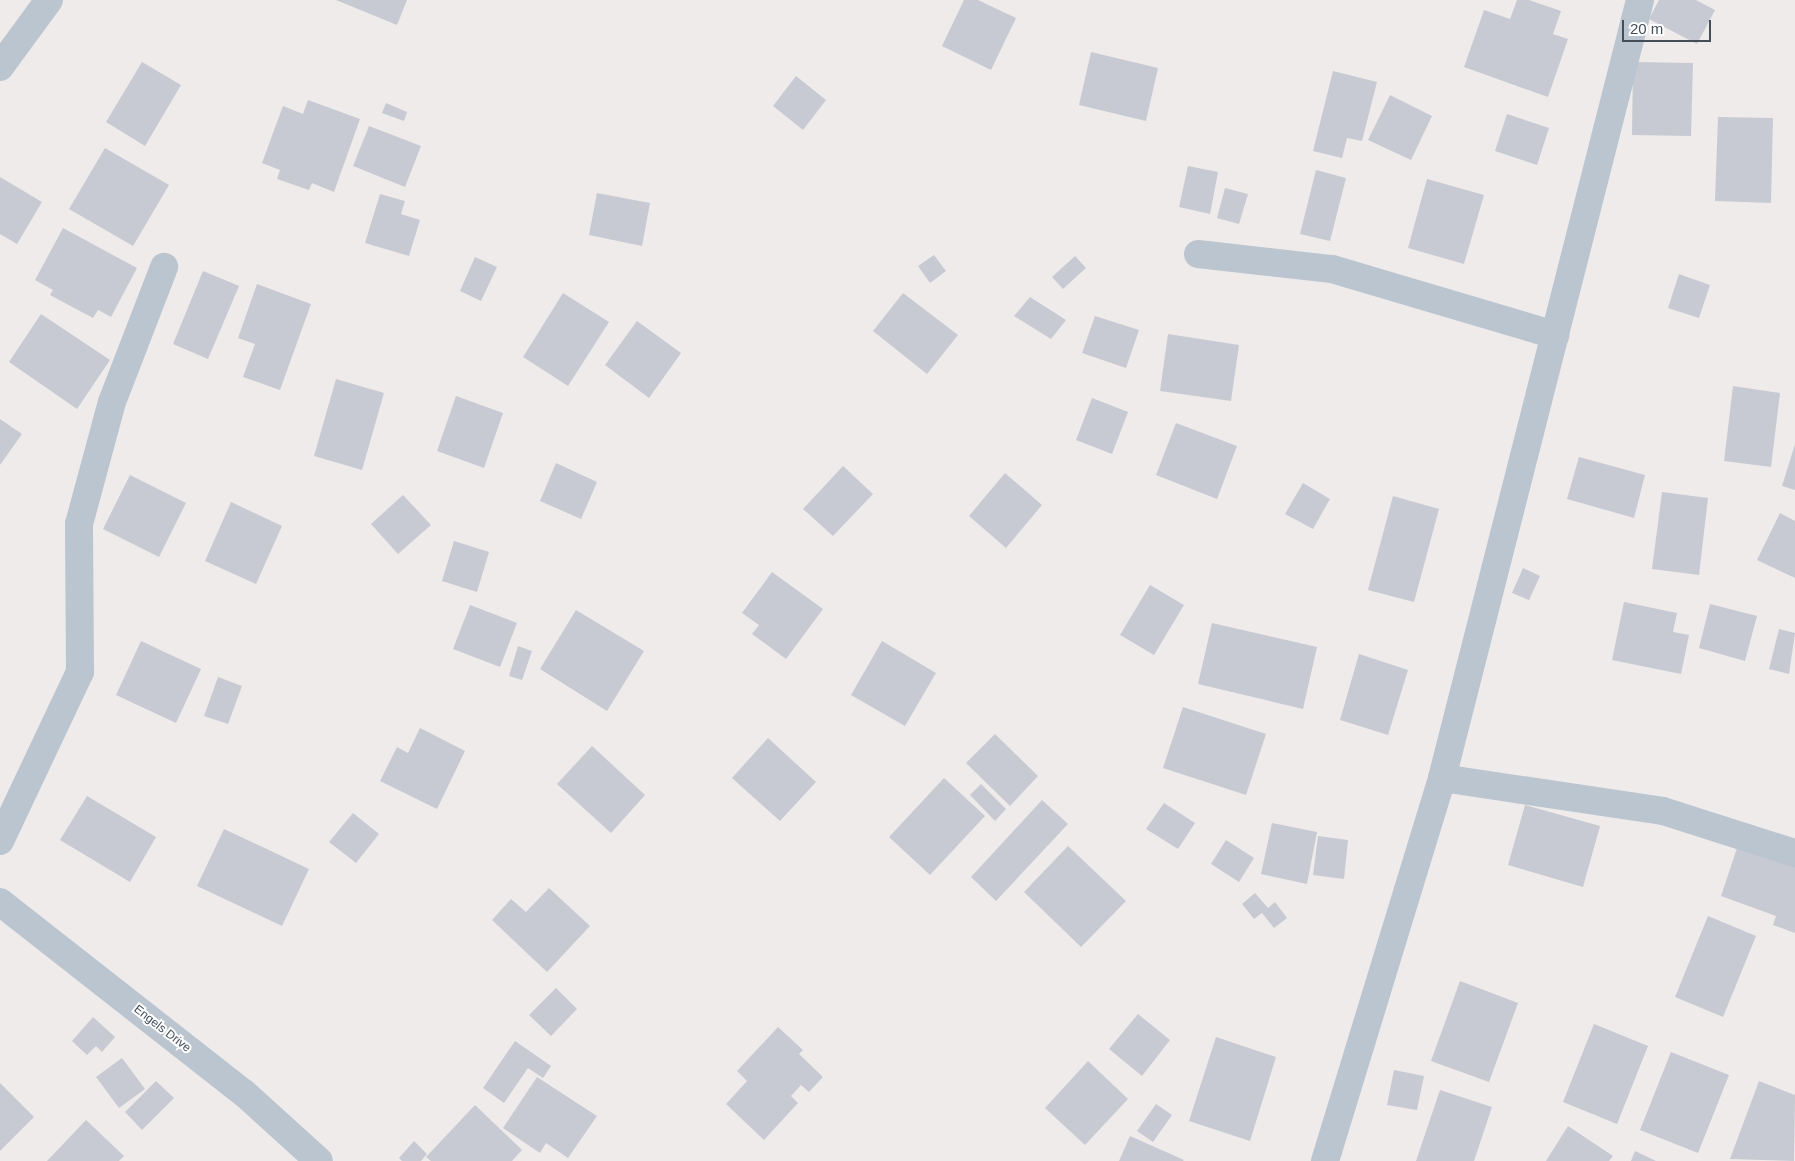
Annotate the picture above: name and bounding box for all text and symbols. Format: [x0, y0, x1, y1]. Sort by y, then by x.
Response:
scale bar [1625, 10, 1714, 42]
text: 20 m [1630, 20, 1663, 37]
street label: Engels Drive [131, 1002, 193, 1056]

